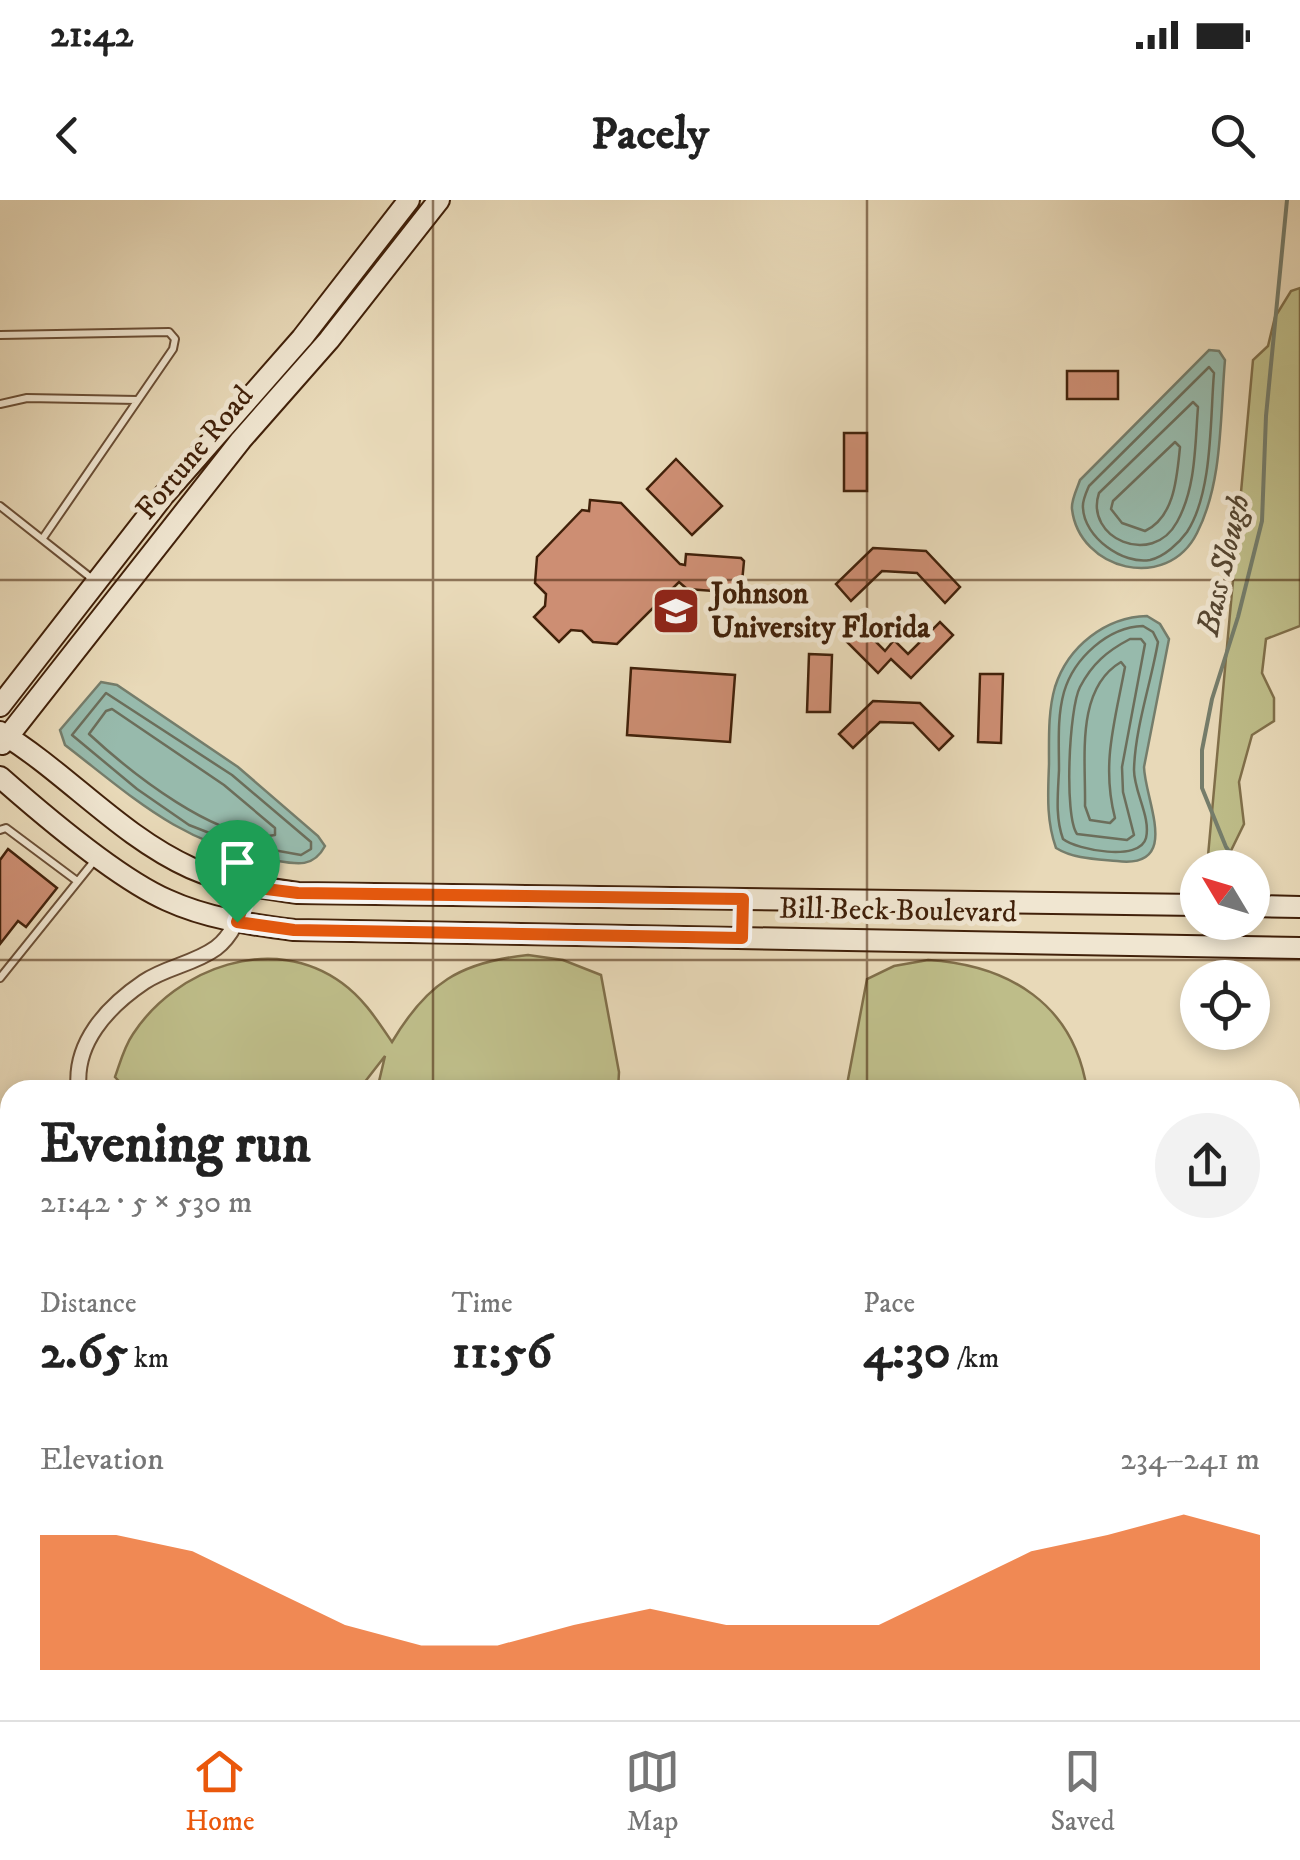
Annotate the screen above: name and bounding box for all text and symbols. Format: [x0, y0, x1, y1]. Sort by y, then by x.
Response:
text: 21:42 [50, 11, 133, 59]
text: Pacely [591, 107, 709, 163]
icon: back [40, 108, 95, 163]
icon: search [1205, 108, 1260, 163]
street label: Fortune Road [128, 378, 262, 528]
water label: Bass Slough [1188, 491, 1260, 640]
place label: Johnson University Florida [708, 576, 931, 647]
school or university icon: Johnson University Florida [650, 585, 702, 637]
pin [195, 820, 280, 923]
icon: arrive [210, 835, 265, 890]
north arrow [1180, 850, 1270, 940]
map controls [1180, 850, 1270, 1050]
street label: Bill Beck Boulevard [779, 890, 1017, 932]
button: locate [1180, 960, 1270, 1050]
text: Evening run [40, 1111, 311, 1180]
button: share [1155, 1113, 1260, 1218]
text: 21:42 · 5 × 530 m [40, 1183, 252, 1223]
text: Distance [40, 1286, 136, 1321]
text: Time [452, 1286, 512, 1321]
text: Pace [863, 1286, 915, 1321]
text: 2.65 [40, 1321, 128, 1384]
text: 11:56 [452, 1321, 552, 1384]
text: 4:30 [863, 1321, 951, 1384]
text: km [128, 1341, 169, 1376]
text: /km [951, 1341, 999, 1376]
text: Elevation [40, 1440, 164, 1480]
text: 234–241 m [1120, 1440, 1260, 1480]
tab: Home [185, 1744, 254, 1839]
tab: Map [625, 1744, 680, 1839]
tab: Saved [1050, 1744, 1115, 1839]

